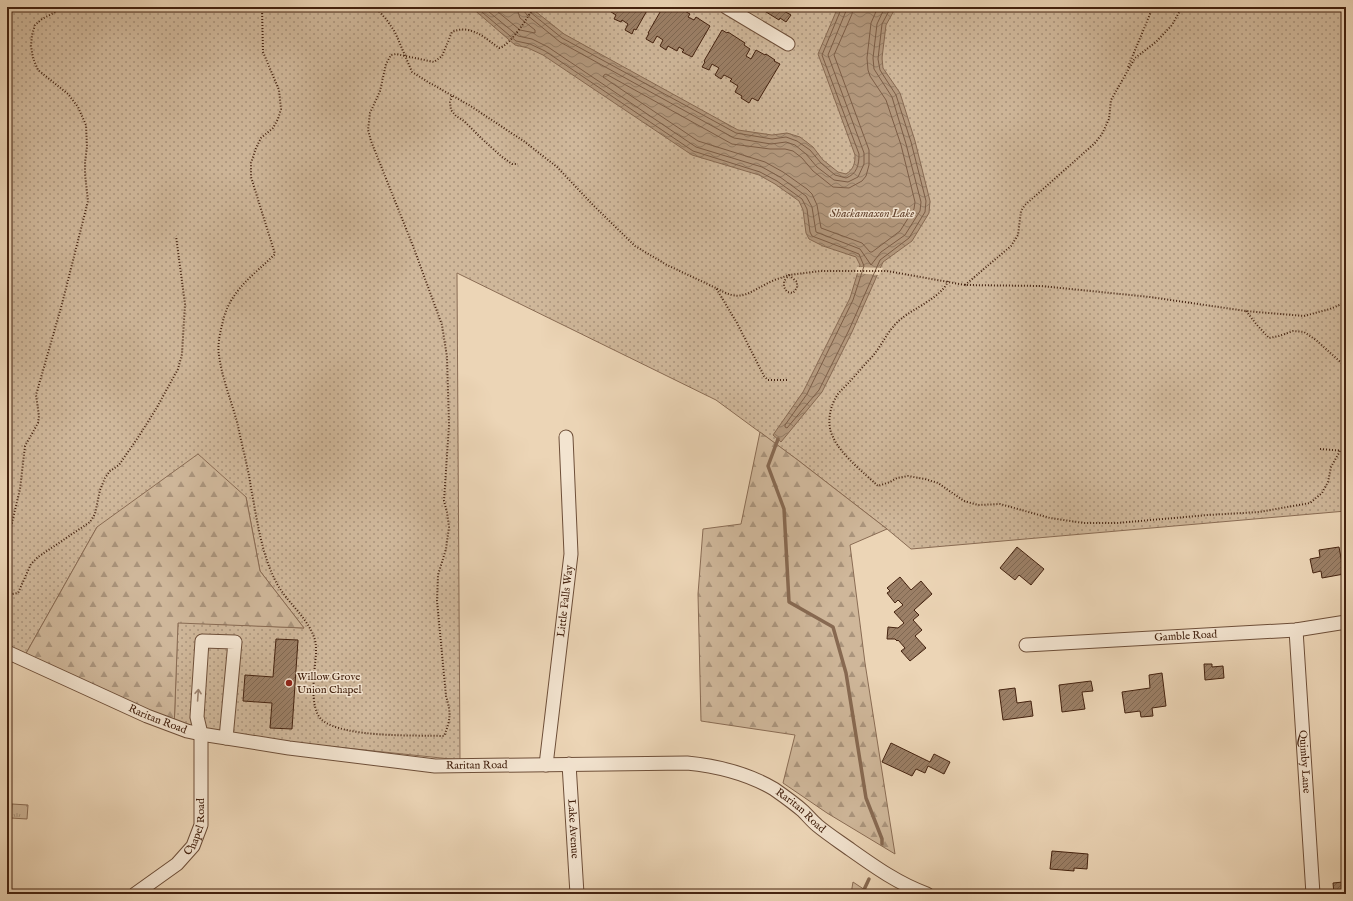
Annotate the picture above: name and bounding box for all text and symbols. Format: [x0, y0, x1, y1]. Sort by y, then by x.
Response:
water label: Shackamaxon Lake [830, 206, 914, 221]
street label: Little Falls Way [554, 564, 577, 638]
street label: Gamble Road [1154, 627, 1218, 645]
place label: Willow Grove Union Chapel [297, 670, 361, 697]
marker: Willow Grove Union Chapel [284, 678, 294, 688]
one-way arrow [195, 689, 202, 702]
street label: Raritan Road [126, 701, 189, 737]
street label: Quimby Lane [1295, 730, 1314, 794]
street label: Raritan Road [446, 758, 508, 773]
street label: Raritan Road [773, 785, 828, 836]
street label: Chapel Road [181, 798, 208, 859]
street label: Lake Avenue [564, 799, 582, 859]

